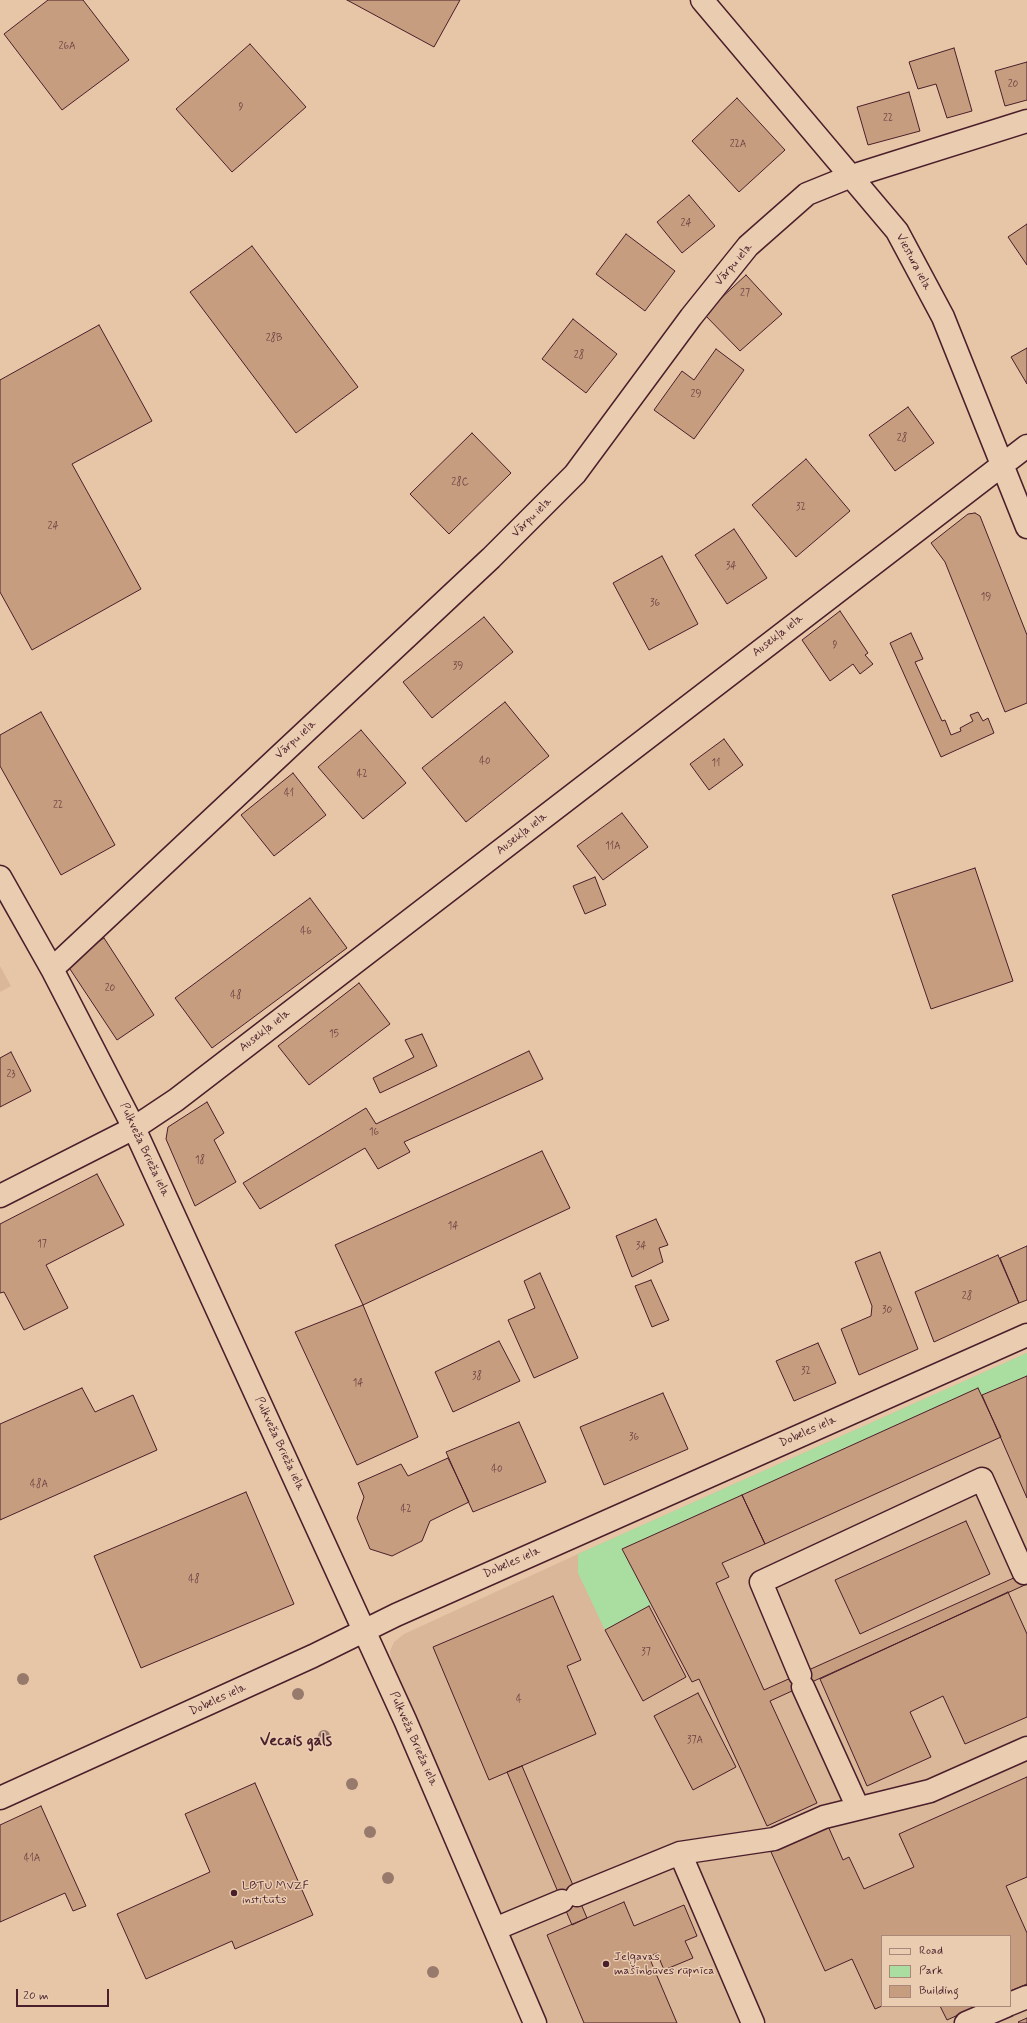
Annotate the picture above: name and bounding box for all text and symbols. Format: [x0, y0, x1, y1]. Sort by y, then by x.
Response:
house number: 26A [59, 41, 75, 53]
house number: 20 [1008, 79, 1018, 91]
house number: 9 [239, 102, 243, 114]
house number: 22 [883, 113, 893, 125]
house number: 22A [730, 139, 746, 151]
house number: 24 [681, 218, 691, 230]
street label: Viestura iela [892, 231, 934, 293]
street label: Vārpu iela [712, 241, 756, 289]
house number: 27 [740, 288, 750, 300]
house number: 28B [266, 333, 282, 345]
house number: 28 [574, 350, 584, 362]
house number: 29 [691, 389, 701, 401]
house number: 28 [897, 433, 907, 445]
house number: 28C [451, 477, 469, 489]
street label: Vārpu iela [509, 495, 555, 541]
house number: 32 [796, 502, 806, 514]
house number: 24 [48, 521, 58, 533]
house number: 34 [726, 561, 736, 573]
house number: 19 [981, 592, 991, 604]
house number: 36 [650, 598, 660, 610]
street label: Ausekļa iela [750, 612, 806, 660]
house number: 9 [833, 640, 837, 652]
house number: 39 [453, 661, 463, 673]
street label: Vārpu iela [272, 717, 320, 763]
house number: 40 [479, 756, 491, 768]
house number: 11 [712, 758, 720, 770]
house number: 42 [356, 769, 368, 781]
house number: 41 [284, 788, 294, 800]
house number: 22 [53, 800, 63, 812]
street label: Ausekļa iela [494, 810, 550, 858]
house number: 11A [605, 841, 621, 853]
house number: 46 [300, 926, 312, 938]
house number: 20 [105, 983, 115, 995]
house number: 48 [230, 990, 242, 1002]
street label: Ausekļa iela [237, 1007, 293, 1055]
house number: 15 [329, 1029, 339, 1041]
house number: 23 [6, 1069, 16, 1081]
street label: Pulkveža Brieža iela [116, 1101, 172, 1199]
house number: 16 [369, 1127, 379, 1139]
house number: 18 [195, 1155, 205, 1167]
house number: 14 [448, 1221, 458, 1233]
house number: 17 [37, 1239, 47, 1251]
house number: 34 [636, 1241, 646, 1253]
house number: 28 [962, 1291, 972, 1303]
house number: 30 [882, 1305, 892, 1317]
house number: 32 [801, 1366, 811, 1378]
house number: 38 [472, 1371, 482, 1383]
house number: 14 [353, 1378, 363, 1390]
street label: Pulkveža Brieža iela [251, 1395, 307, 1493]
street label: Dobeles iela [777, 1413, 839, 1451]
house number: 36 [629, 1432, 639, 1444]
house number: 40 [491, 1464, 503, 1476]
house number: 48A [30, 1479, 48, 1491]
house number: 42 [400, 1504, 412, 1516]
street label: Dobeles iela [481, 1544, 543, 1582]
house number: 48 [188, 1574, 200, 1586]
house number: 37 [641, 1647, 651, 1659]
street label: Dobeles iela [187, 1681, 249, 1719]
street label: Pulkveža Brieža iela [386, 1689, 440, 1789]
house number: 4 [516, 1694, 522, 1706]
district label: Vecais gals [260, 1732, 332, 1752]
house number: 37A [687, 1735, 703, 1747]
house number: 41A [24, 1853, 40, 1865]
place label: LBTU MVZF institūts [242, 1879, 309, 1907]
marker: LBTU MVZF institūts [229, 1888, 239, 1898]
legend [881, 1935, 1011, 2007]
text: Road [919, 1943, 943, 1959]
place label: Jelgavas mašīnbūves rūpnīca [614, 1950, 714, 1978]
marker: Jelgavas mašīnbūves rūpnīca [601, 1959, 611, 1969]
text: Park [919, 1963, 943, 1979]
scale bar [18, 1981, 111, 2007]
text: Building [919, 1983, 959, 1999]
text: 20 m [23, 1988, 49, 2004]

